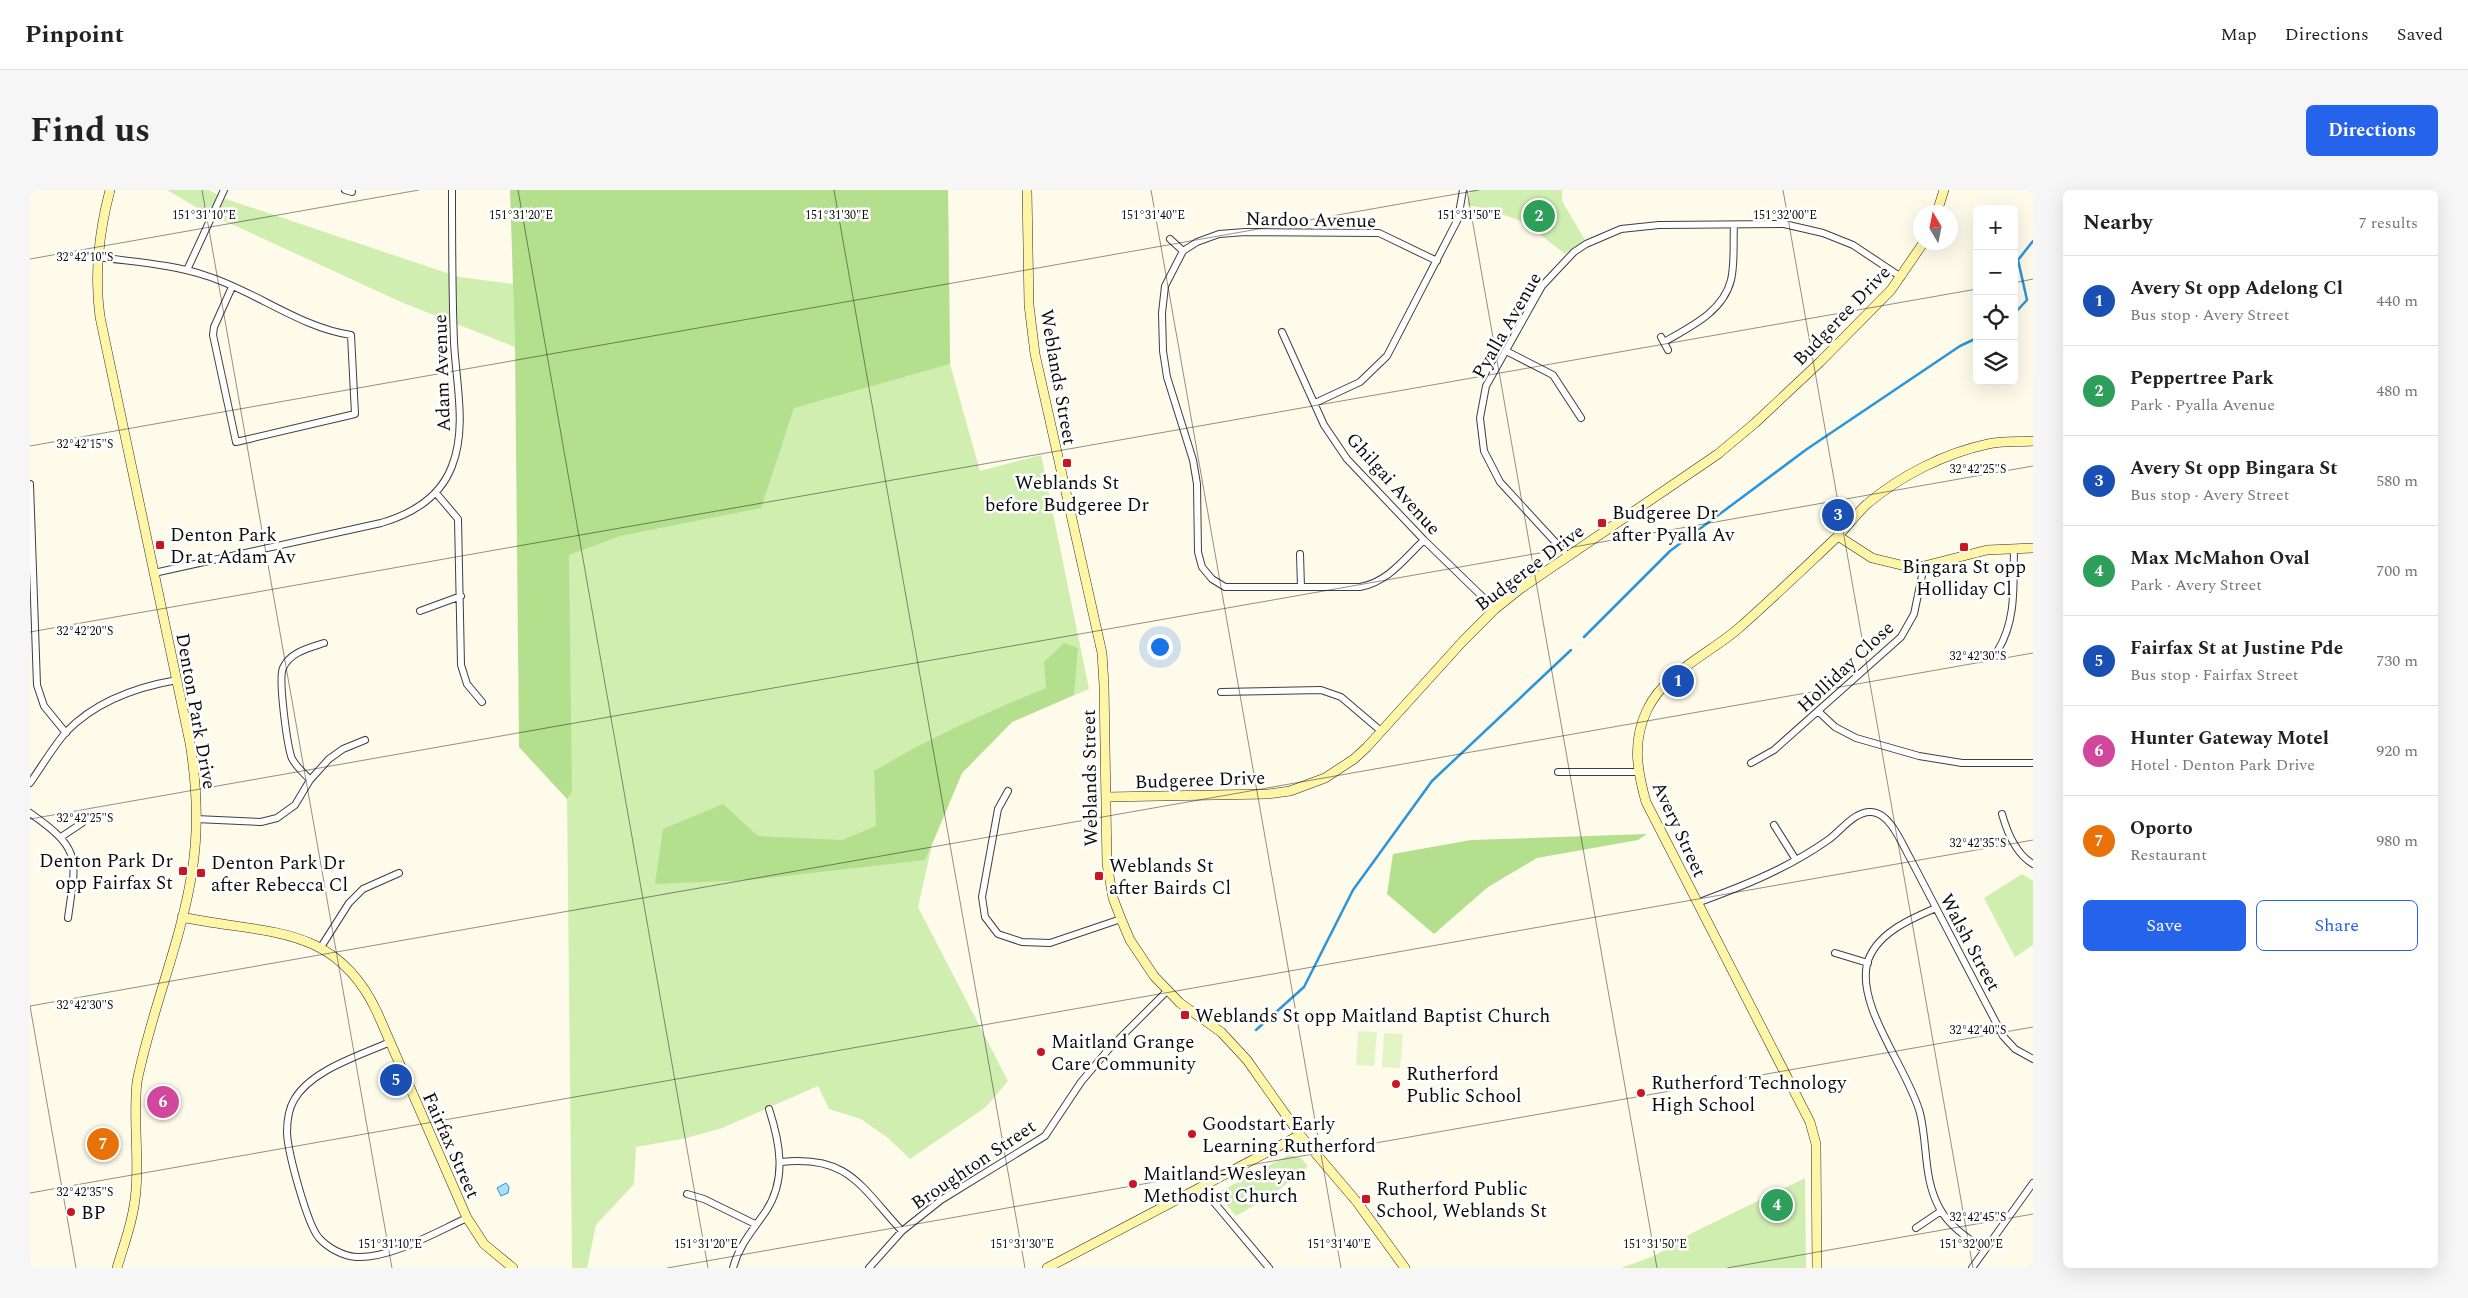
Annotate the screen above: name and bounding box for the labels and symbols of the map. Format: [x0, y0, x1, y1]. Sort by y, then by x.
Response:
pin: 2 [1523, 197, 1555, 235]
street label: Nardoo Avenue [1245, 205, 1376, 236]
north arrow [1913, 205, 1958, 250]
text: 151°31'10"E [172, 206, 236, 225]
text: 151°31'20"E [489, 206, 553, 225]
text: 151°31'30"E [805, 206, 869, 225]
text: 151°31'40"E [1121, 206, 1185, 225]
text: 151°31'50"E [1437, 206, 1501, 225]
text: 151°32'00"E [1753, 206, 1817, 225]
text: 32°42'10"S [57, 248, 113, 267]
street label: Budgeree Drive [1786, 259, 1898, 373]
street label: Pyalla Avenue [1465, 267, 1550, 384]
street label: Weblands Street [1031, 307, 1084, 448]
street label: Adam Avenue [426, 314, 459, 432]
street label: Ghilgai Avenue [1339, 426, 1447, 542]
text: 32°42'15"S [57, 435, 113, 454]
marker: Weblands St before Budgeree Dr [1061, 457, 1073, 469]
text: 32°42'25"S [1950, 460, 2006, 479]
place label: Weblands St before Budgeree Dr [985, 469, 1150, 520]
pin: 3 [1822, 496, 1854, 534]
place label: Budgeree Dr after Pyalla Av [1612, 499, 1735, 550]
street label: Budgeree Drive [1469, 517, 1591, 619]
marker: Budgeree Dr after Pyalla Av [1596, 517, 1608, 529]
place label: Denton Park Dr at Adam Av [170, 521, 296, 572]
marker: Denton Park Dr at Adam Av [154, 539, 166, 551]
marker: Bingara St opp Holliday Cl [1958, 541, 1970, 553]
place label: Bingara St opp Holliday Cl [1902, 553, 2026, 604]
street label: Holliday Close [1791, 614, 1901, 720]
text: 32°42'20"S [57, 622, 113, 641]
street label: Denton Park Drive [168, 631, 224, 792]
your location [1147, 634, 1173, 660]
text: 32°42'30"S [1950, 647, 2006, 666]
pin: 1 [1662, 662, 1694, 700]
street label: Weblands Street [1075, 709, 1106, 847]
street label: Budgeree Drive [1134, 764, 1266, 797]
street label: Avery Street [1644, 777, 1714, 883]
text: 32°42'25"S [57, 809, 113, 828]
text: 32°42'35"S [1950, 834, 2006, 853]
place label: Denton Park Dr opp Fairfax St [39, 847, 173, 898]
place label: Denton Park Dr after Rebecca Cl [211, 849, 348, 900]
place label: Weblands St after Bairds Cl [1109, 852, 1231, 903]
marker: Denton Park Dr opp Fairfax St [177, 865, 189, 877]
marker: Denton Park Dr after Rebecca Cl [195, 867, 207, 879]
marker: Weblands St after Bairds Cl [1093, 870, 1105, 882]
street label: Walsh Street [1932, 889, 2008, 997]
text: 32°42'30"S [57, 996, 113, 1015]
place label: Weblands St opp Maitland Baptist Church [1195, 1002, 1550, 1031]
marker: Weblands St opp Maitland Baptist Church [1179, 1009, 1191, 1021]
text: 32°42'40"S [1950, 1021, 2006, 1040]
place label: Maitland Grange Care Community [1051, 1028, 1197, 1079]
marker: Maitland Grange Care Community [1035, 1046, 1047, 1058]
place label: Rutherford Public School [1406, 1060, 1522, 1111]
pin: 5 [380, 1061, 412, 1099]
place label: Rutherford Technology High School [1651, 1069, 1847, 1120]
marker: Rutherford Public School [1390, 1078, 1402, 1090]
pin: 6 [147, 1083, 179, 1121]
marker: Rutherford Technology High School [1635, 1087, 1647, 1099]
street label: Fairfax Street [414, 1088, 487, 1204]
place label: Goodstart Early Learning Rutherford [1202, 1110, 1376, 1161]
street label: Broughton Street [906, 1113, 1042, 1218]
pin: 7 [87, 1125, 119, 1163]
marker: Goodstart Early Learning Rutherford [1186, 1128, 1198, 1140]
place label: Maitland-Wesleyan Methodist Church [1143, 1160, 1306, 1211]
place label: Rutherford Public School, Weblands St [1376, 1175, 1547, 1226]
marker: Maitland-Wesleyan Methodist Church [1127, 1178, 1139, 1190]
text: 32°42'35"S [57, 1183, 113, 1202]
pin: 4 [1761, 1186, 1793, 1224]
marker: Rutherford Public School, Weblands St [1360, 1193, 1372, 1205]
place label: BP [81, 1199, 106, 1228]
marker: BP [65, 1206, 77, 1218]
text: 32°42'45"S [1950, 1208, 2006, 1227]
text: 151°31'10"E [358, 1235, 422, 1254]
text: 151°31'20"E [674, 1235, 738, 1254]
text: 151°31'30"E [990, 1235, 1054, 1254]
text: 151°31'40"E [1307, 1235, 1371, 1254]
text: 151°31'50"E [1623, 1235, 1687, 1254]
text: 151°32'00"E [1939, 1235, 2003, 1254]

